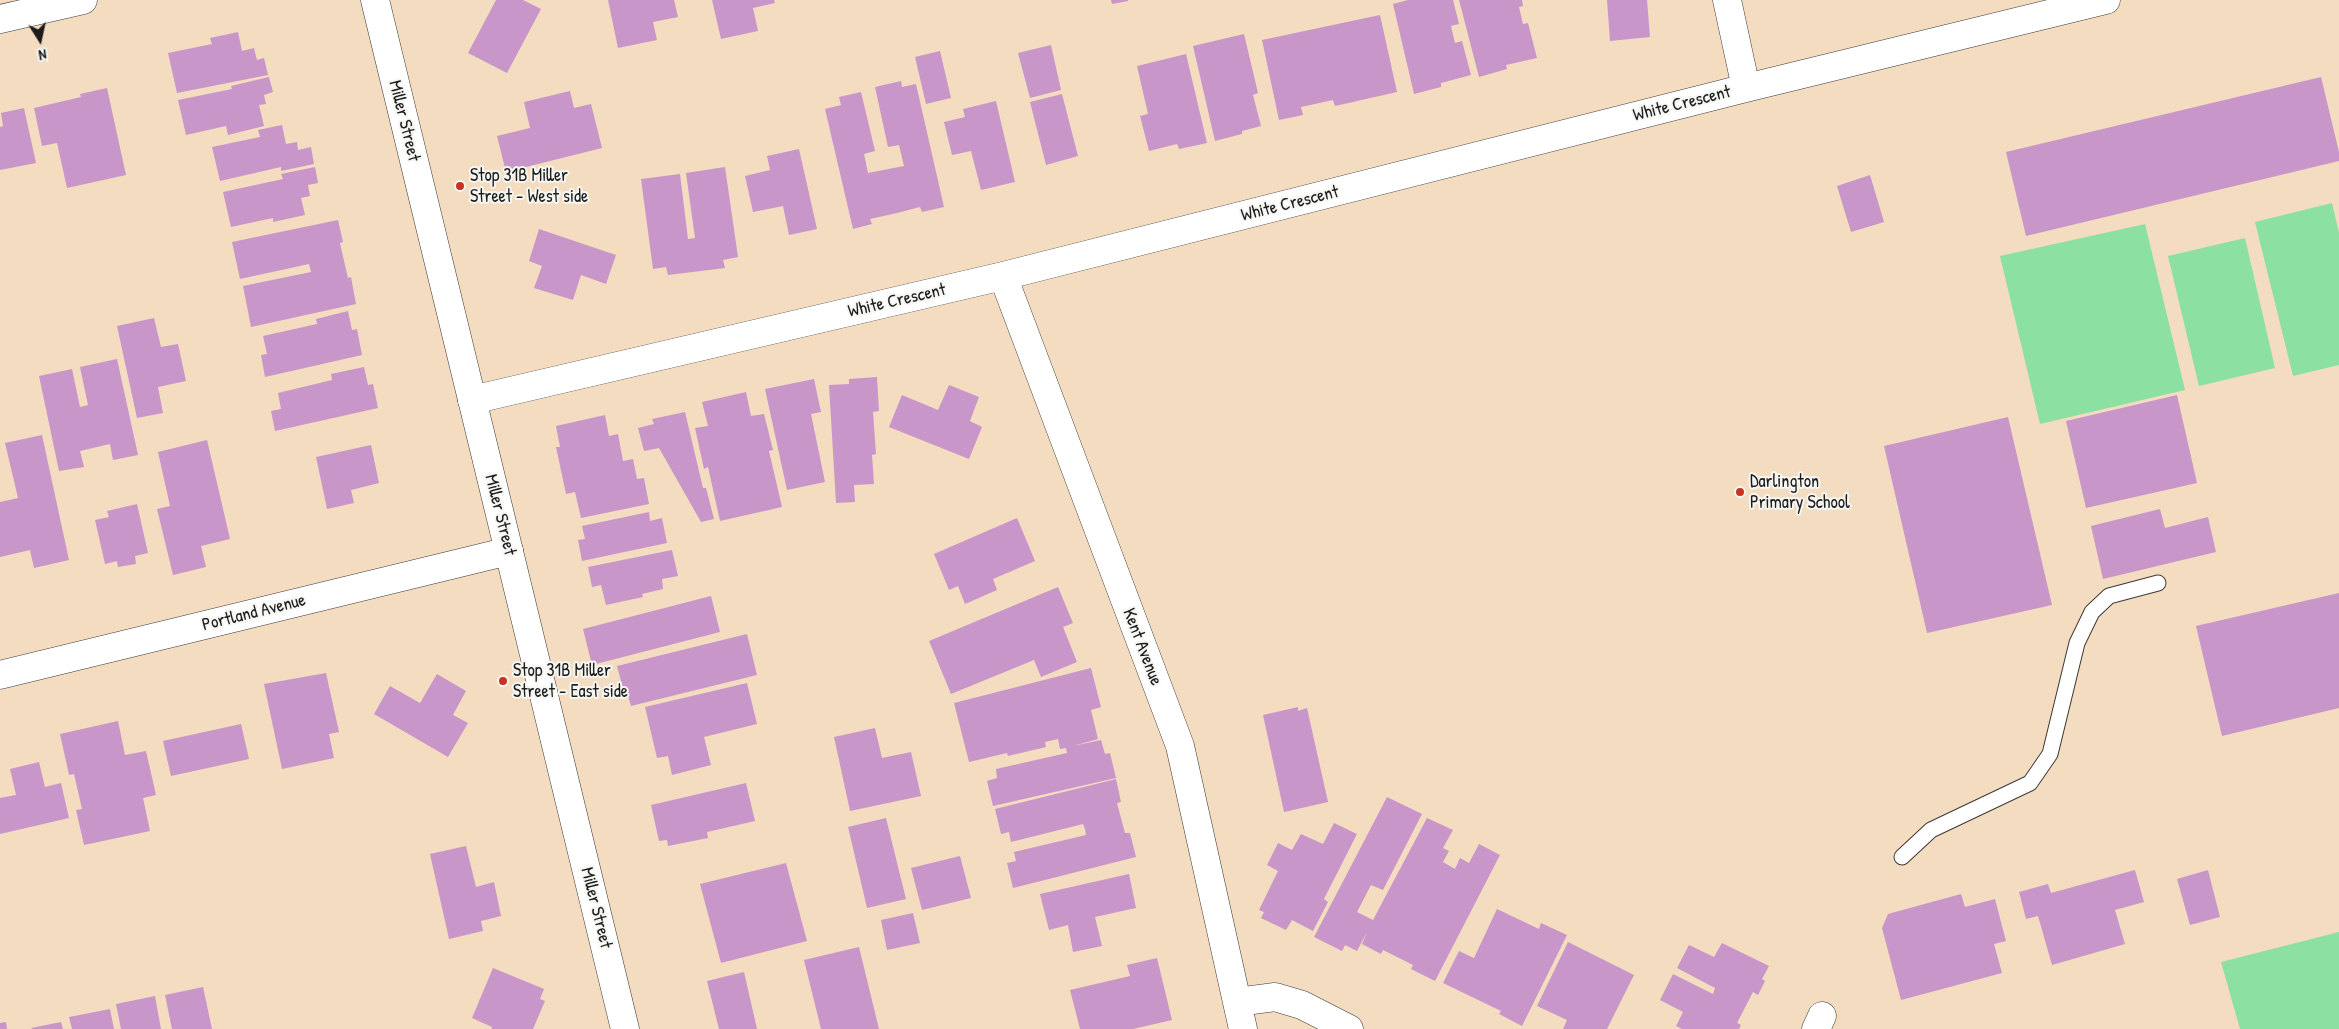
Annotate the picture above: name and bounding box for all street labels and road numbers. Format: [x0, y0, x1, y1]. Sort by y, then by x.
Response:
street label: Miller Street [384, 78, 424, 164]
street label: White Crescent [1631, 81, 1733, 127]
street label: White Crescent [1239, 181, 1341, 227]
street label: White Crescent [846, 279, 948, 323]
street label: Miller Street [480, 472, 520, 558]
street label: Portland Avenue [200, 590, 308, 636]
street label: Kent Avenue [1117, 605, 1167, 689]
street label: Miller Street [576, 865, 616, 951]

